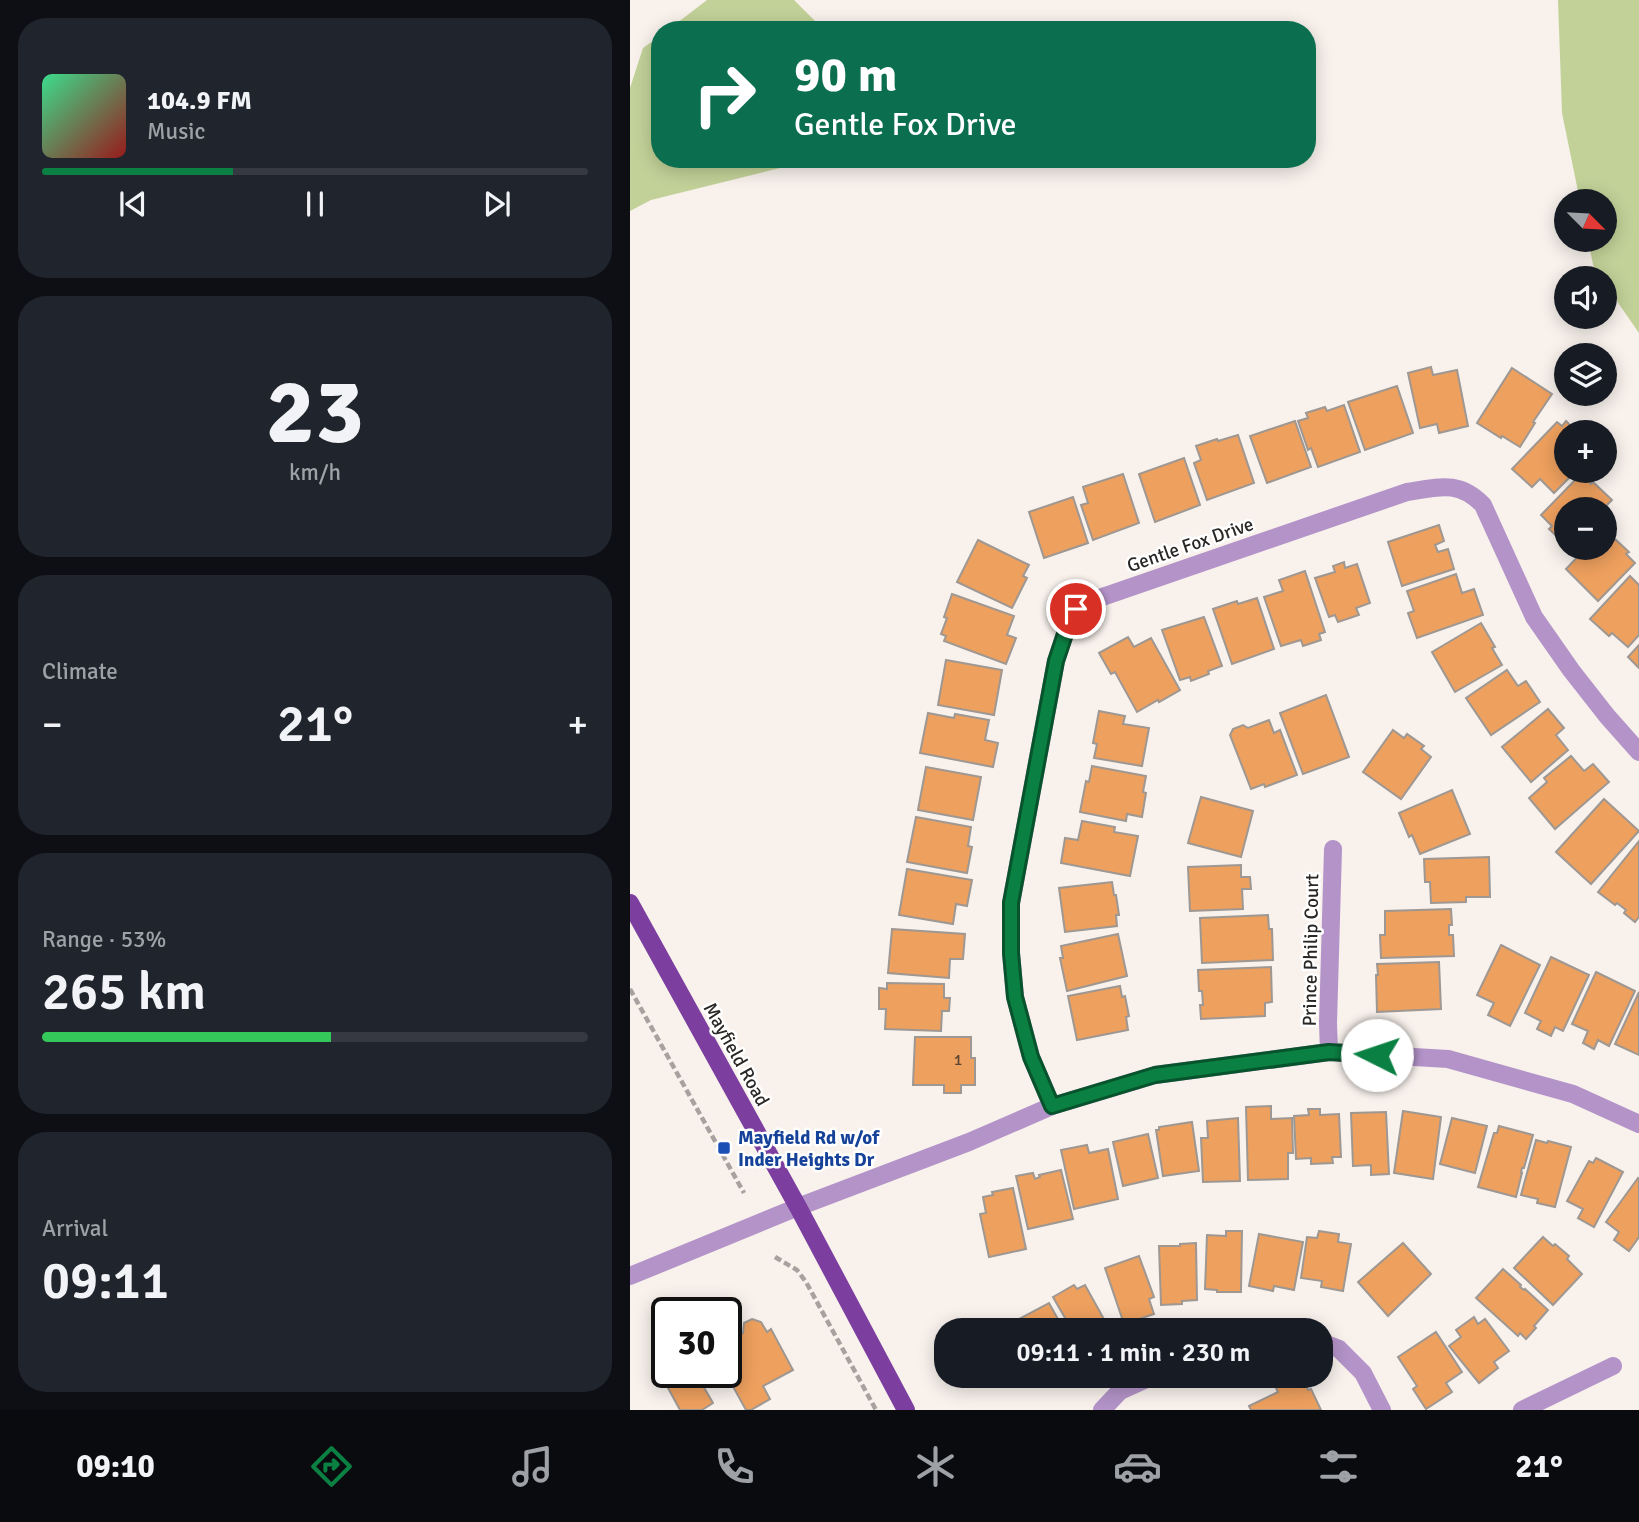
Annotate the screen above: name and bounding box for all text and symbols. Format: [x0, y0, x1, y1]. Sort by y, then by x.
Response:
text: 90 m [794, 45, 897, 105]
icon: right [679, 49, 770, 140]
text: 104.9 FM [147, 85, 252, 117]
text: Gentle Fox Drive [794, 105, 1017, 144]
text: Music [147, 117, 205, 146]
icon: previous [114, 185, 152, 223]
icon: pause [296, 185, 334, 223]
icon: next [478, 185, 516, 223]
north arrow [1554, 189, 1617, 252]
map controls [1554, 189, 1617, 560]
button: sound [1554, 266, 1617, 329]
button: layers [1554, 343, 1617, 406]
text: 23 [266, 356, 364, 469]
button: + [1554, 420, 1617, 483]
text: km/h [289, 458, 341, 487]
button: − [1554, 497, 1617, 560]
street label: Gentle Fox Drive [1124, 512, 1257, 578]
pin [1046, 579, 1106, 639]
icon: arrive [1057, 590, 1095, 628]
text: Climate [42, 657, 118, 686]
text: 21° [277, 692, 353, 756]
text: − [42, 701, 63, 748]
text: + [567, 701, 588, 748]
street label: Prince Philip Court [1298, 873, 1324, 1027]
text: Range · 53% [42, 925, 166, 954]
text: 265 km [42, 960, 206, 1024]
street label: Mayfield Road [698, 998, 774, 1111]
position arrow [1340, 1018, 1414, 1092]
house number: 1 [954, 1050, 962, 1070]
place label: Mayfield Rd w/of Inder Heights Dr [738, 1126, 880, 1172]
marker: Mayfield Rd w/of Inder Heights Dr [716, 1140, 732, 1156]
text: Arrival [42, 1214, 108, 1243]
text: 09:11 [42, 1249, 169, 1313]
speed limit sign: 30 [651, 1297, 742, 1388]
text: 09:11 · 1 min · 230 m [1017, 1337, 1250, 1369]
icon: directions [307, 1442, 356, 1491]
icon: music [508, 1442, 557, 1491]
icon: phone [710, 1442, 759, 1491]
icon: climate [911, 1442, 960, 1491]
icon: car [1113, 1442, 1162, 1491]
icon: filters [1314, 1442, 1363, 1491]
text: 09:10 [76, 1447, 155, 1486]
text: 21° [1515, 1447, 1563, 1486]

